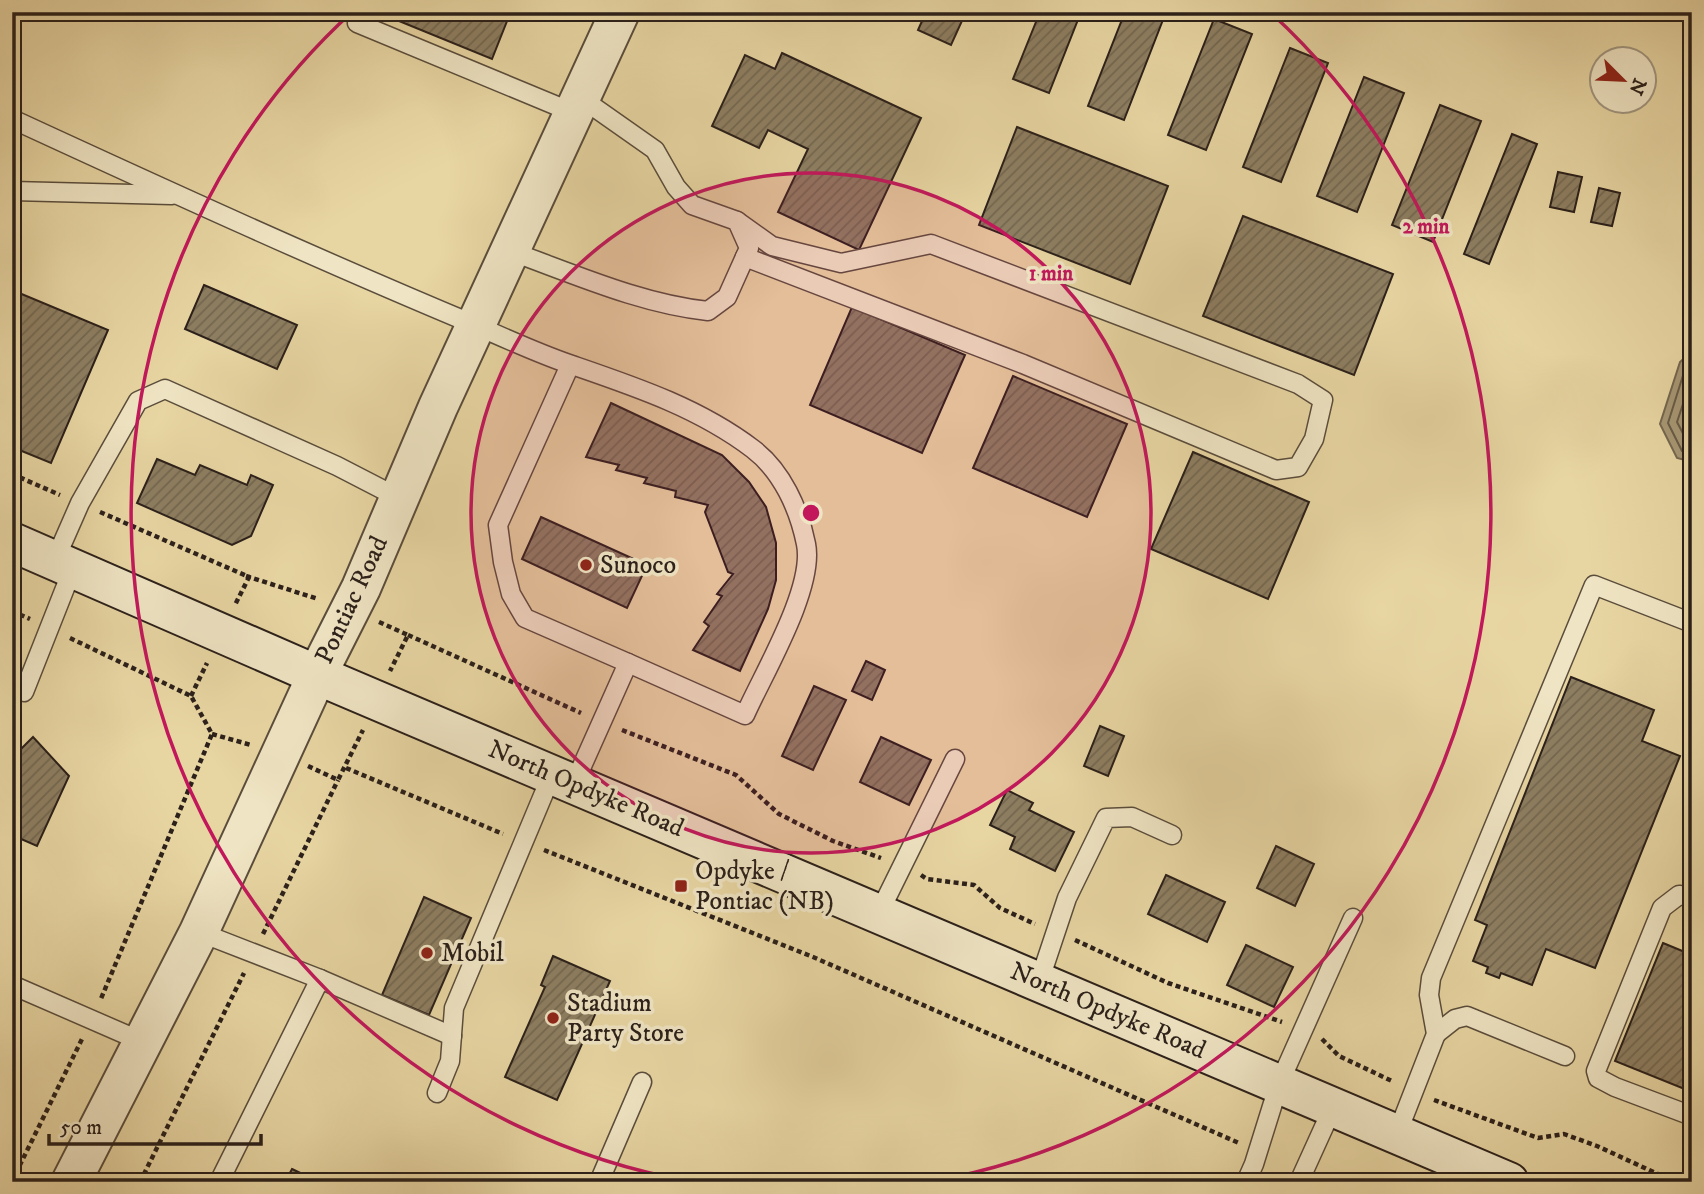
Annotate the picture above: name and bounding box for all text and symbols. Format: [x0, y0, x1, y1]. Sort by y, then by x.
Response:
north arrow [1588, 46, 1658, 116]
text: N [1623, 74, 1651, 98]
text: 2 min [1403, 214, 1451, 240]
text: 1 min [1029, 261, 1074, 287]
centre of rings [799, 501, 823, 525]
street label: Pontiac Road [308, 531, 396, 669]
place label: Sunoco [600, 549, 676, 582]
marker: Sunoco [578, 557, 594, 573]
street label: North Opdyke Road [483, 733, 689, 845]
place label: Opdyke / Pontiac (NB) [695, 855, 834, 918]
marker: Opdyke / Pontiac (NB) [673, 878, 689, 894]
place label: Mobil [441, 937, 504, 970]
marker: Mobil [419, 945, 435, 961]
street label: North Opdyke Road [1005, 955, 1211, 1067]
place label: Stadium Party Store [567, 987, 684, 1050]
marker: Stadium Party Store [545, 1010, 561, 1026]
scale bar [49, 1103, 261, 1147]
text: 50 m [60, 1115, 102, 1141]

